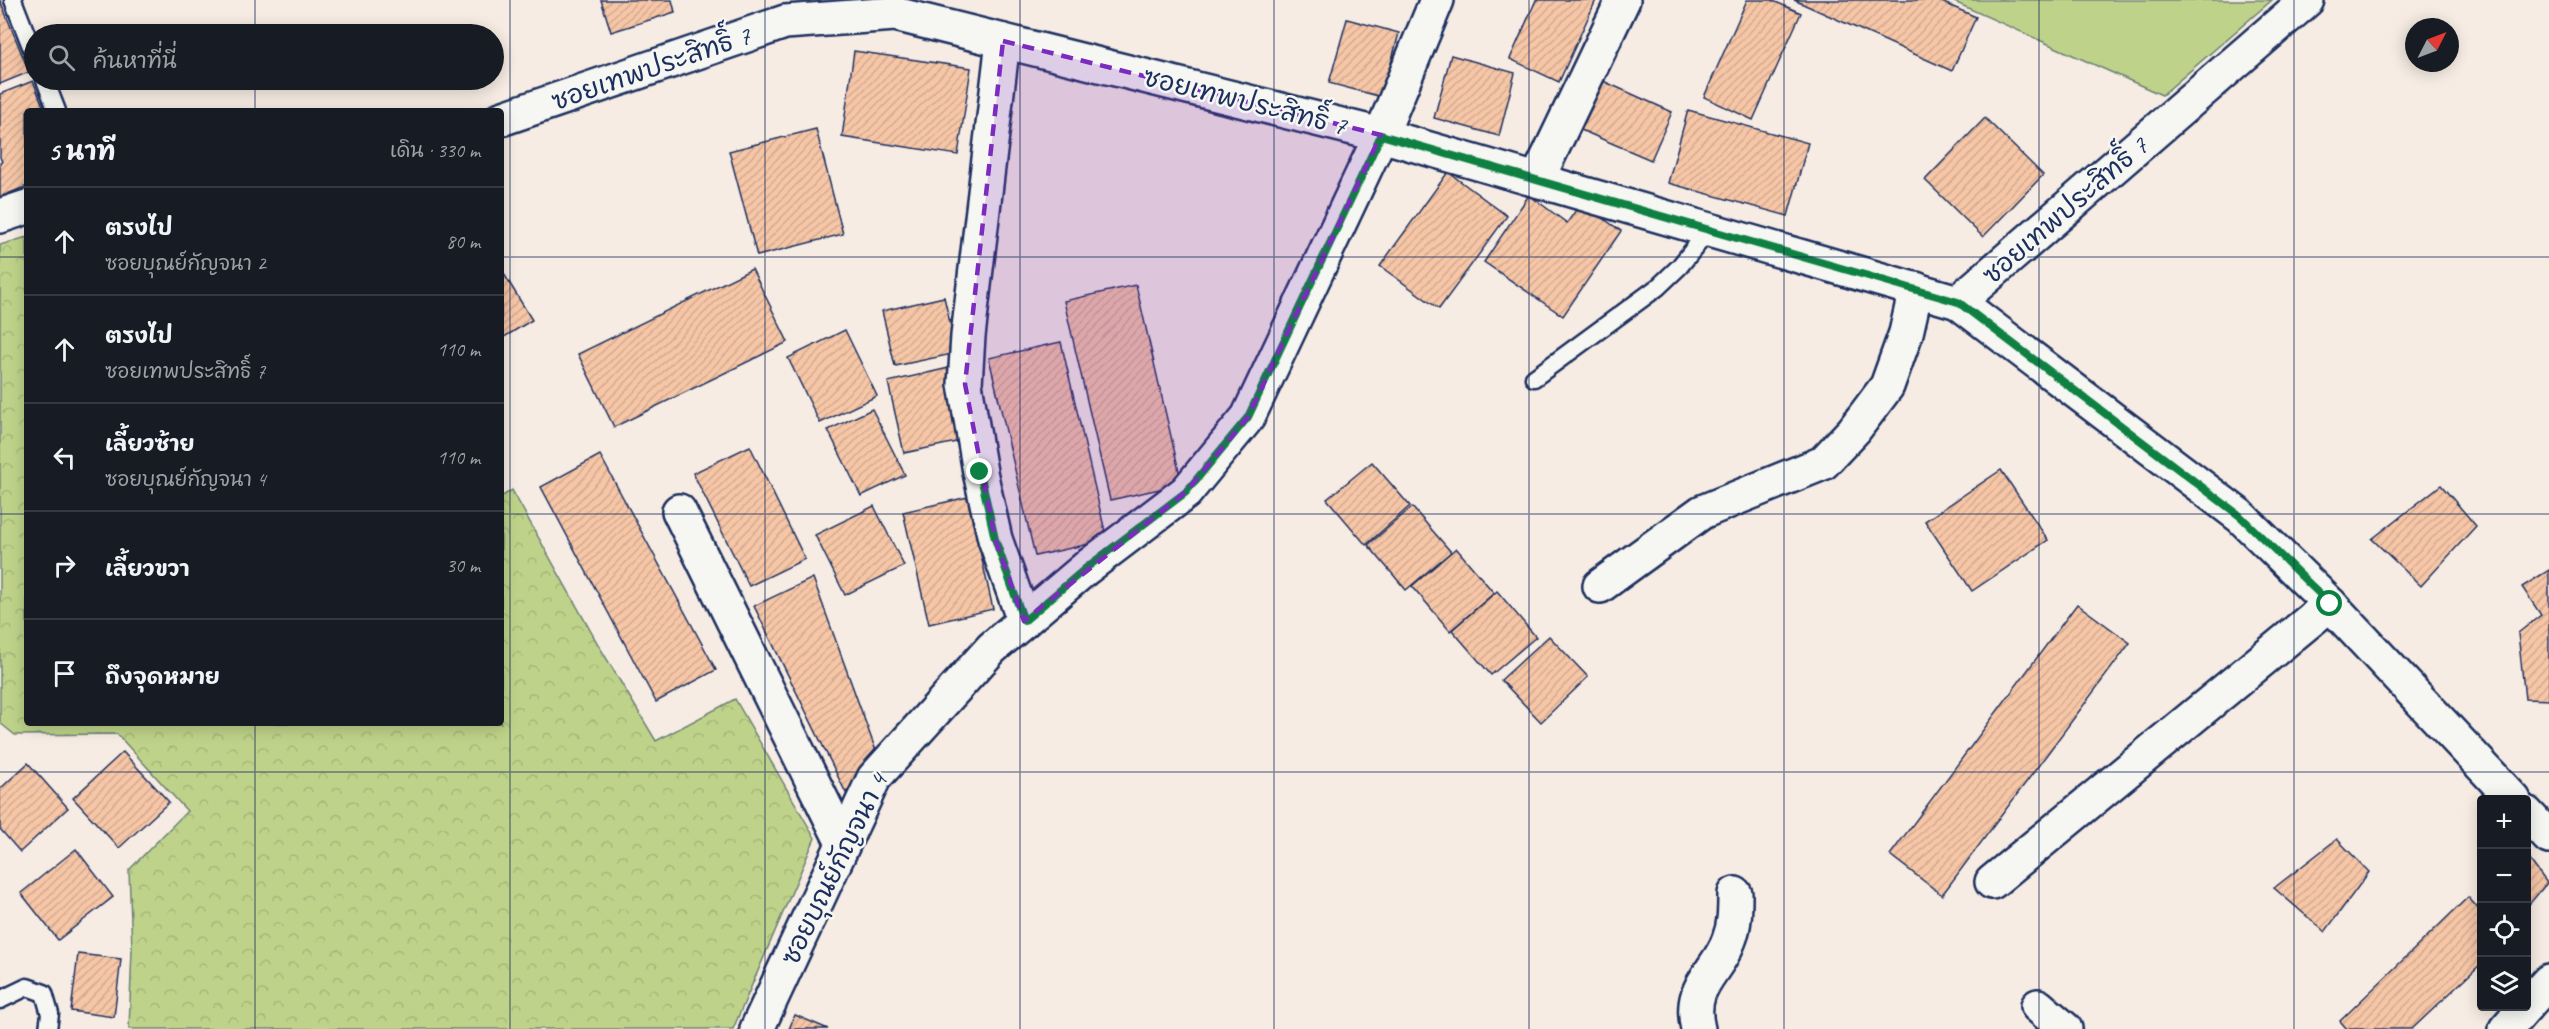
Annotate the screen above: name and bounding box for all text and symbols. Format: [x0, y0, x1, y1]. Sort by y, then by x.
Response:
street label: ซอยเทพประสิทธิ์ 7 [545, 13, 756, 118]
north arrow [2405, 18, 2459, 72]
search box [24, 24, 504, 90]
icon: search [45, 41, 78, 74]
text: ค้นหาที่นี่ [93, 47, 177, 75]
street label: ซอยเทพประสิทธิ์ 7 [1140, 55, 1353, 143]
street label: ซอยเทพประสิทธิ์ 7 [1972, 124, 2156, 291]
text: 5 นาที [48, 135, 116, 168]
text: เดิน · 330 m [390, 138, 480, 163]
text: ตรงไป [105, 214, 173, 242]
icon: ahead [48, 225, 81, 258]
text: 80 m [446, 229, 480, 254]
text: ซอยบุณย์กัญจนา 2 [105, 251, 266, 276]
text: ตรงไป [105, 322, 173, 350]
icon: ahead [48, 333, 81, 366]
text: 110 m [437, 337, 480, 362]
text: ซอยเทพประสิทธิ์ 7 [105, 359, 265, 384]
text: เลี้ยวซ้าย [105, 430, 195, 458]
icon: left [48, 441, 81, 474]
text: 110 m [437, 445, 480, 470]
route end [966, 458, 992, 484]
text: ซอยบุณย์กัญจนา 4 [105, 467, 266, 492]
icon: right [48, 549, 81, 582]
text: 30 m [446, 553, 480, 578]
text: เลี้ยวขวา [105, 555, 189, 583]
route start [2316, 590, 2342, 616]
icon: arrive [48, 657, 81, 690]
text: ถึงจุดหมาย [105, 663, 220, 691]
street label: ซอยบุณย์กัญจนา 4 [774, 766, 898, 971]
map controls [2477, 795, 2531, 1011]
button: + [2477, 795, 2531, 849]
button: − [2477, 849, 2531, 903]
button: locate [2477, 903, 2531, 957]
button: layers [2477, 957, 2531, 1011]

